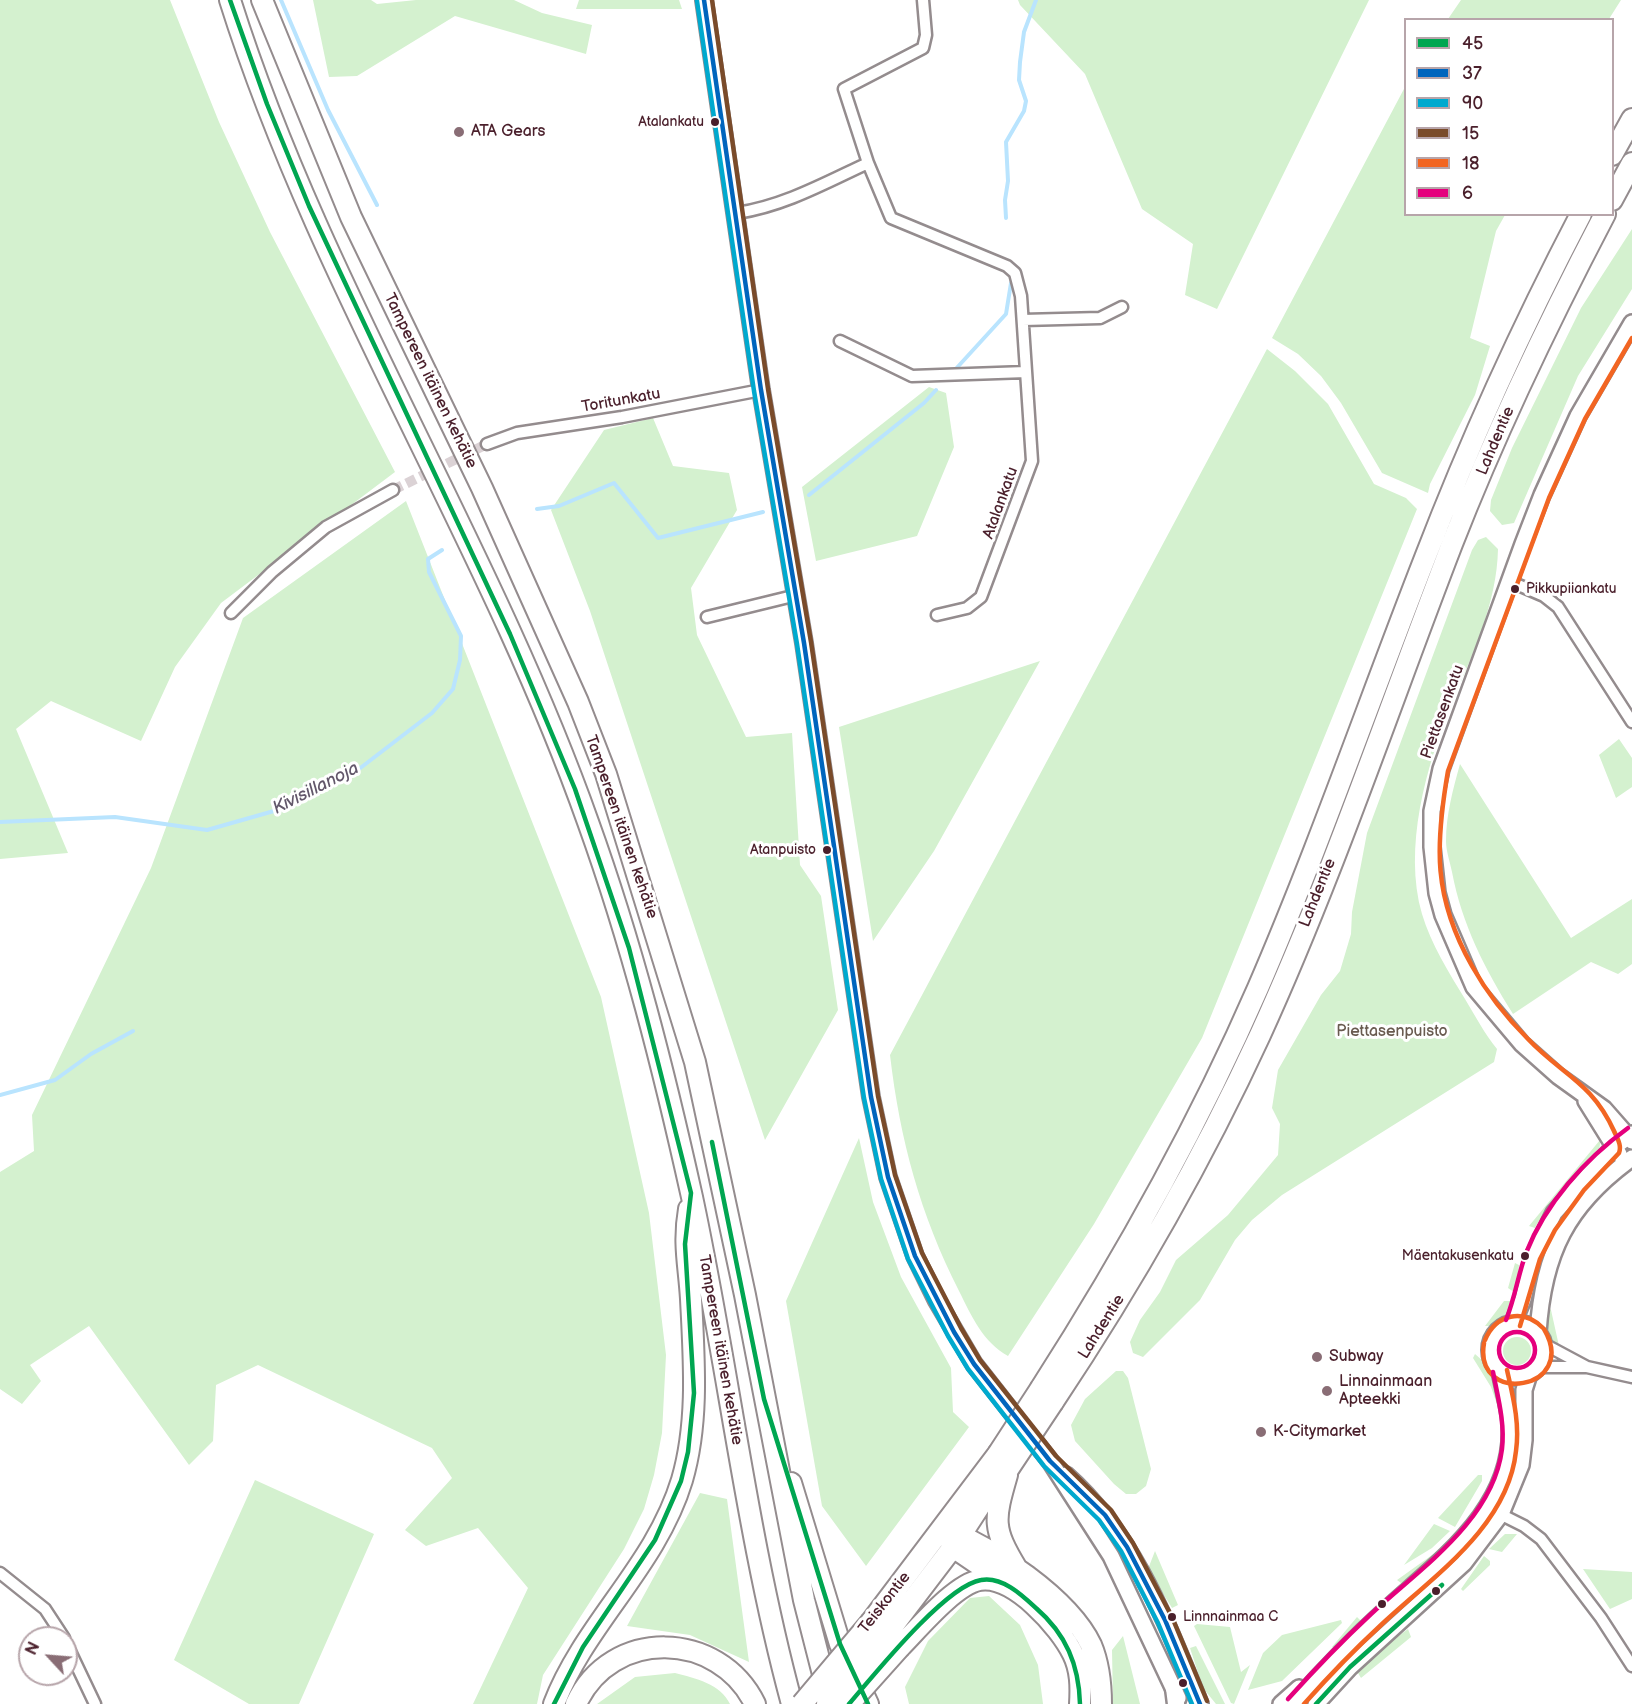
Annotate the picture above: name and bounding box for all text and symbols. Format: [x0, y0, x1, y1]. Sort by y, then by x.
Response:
legend [1404, 18, 1614, 216]
text: 45 [1462, 33, 1483, 54]
text: 37 [1462, 63, 1482, 84]
text: 90 [1462, 93, 1483, 114]
place label: Atalankatu [638, 114, 704, 130]
marker: Atalankatu [709, 116, 721, 128]
place label: ATA Gears [471, 122, 545, 142]
text: 15 [1462, 123, 1479, 144]
marker: ATA Gears [452, 125, 466, 139]
text: 18 [1462, 153, 1479, 174]
text: 6 [1462, 183, 1473, 204]
street label: Tampereen itäinen kehätie [379, 290, 481, 472]
street label: Toritunkatu [580, 385, 662, 417]
street label: Lahdentie [1473, 404, 1519, 478]
street label: Atalankatu [979, 464, 1023, 542]
place label: Pikkupiiankatu [1526, 581, 1617, 597]
marker: Pikkupiiankatu [1509, 583, 1521, 595]
street label: Piettasenkatu [1417, 662, 1469, 762]
street label: Tampereen itäinen kehätie [581, 733, 661, 921]
water label: Kivisillanoja [269, 758, 363, 820]
place label: Atanpuisto [750, 842, 816, 858]
marker: Atanpuisto [821, 844, 833, 856]
street label: Lahdentie [1296, 856, 1340, 930]
park label: Piettasenpuisto [1336, 1022, 1448, 1042]
place label: Mäentakusenkatu [1402, 1248, 1514, 1264]
marker: Mäentakusenkatu [1519, 1250, 1531, 1262]
street label: Tampereen itäinen kehätie [694, 1253, 746, 1447]
street label: Lahdentie [1075, 1291, 1129, 1363]
place label: Subway [1329, 1347, 1383, 1367]
marker: Subway [1310, 1350, 1324, 1364]
place label: Linnainmaan Apteekki [1339, 1372, 1432, 1410]
marker: Linnainmaan Apteekki [1320, 1384, 1334, 1398]
place label: K-Citymarket [1273, 1422, 1366, 1442]
marker: K-Citymarket [1254, 1425, 1268, 1439]
street label: Teiskontie [855, 1568, 915, 1638]
unlabelled marker [1430, 1585, 1442, 1597]
unlabelled marker [1376, 1598, 1388, 1610]
place label: Linnnainmaa C [1183, 1609, 1278, 1625]
marker: Linnnainmaa C [1166, 1611, 1178, 1623]
north arrow [18, 1626, 78, 1686]
text: N [22, 1639, 44, 1658]
unlabelled marker [1177, 1677, 1189, 1689]

